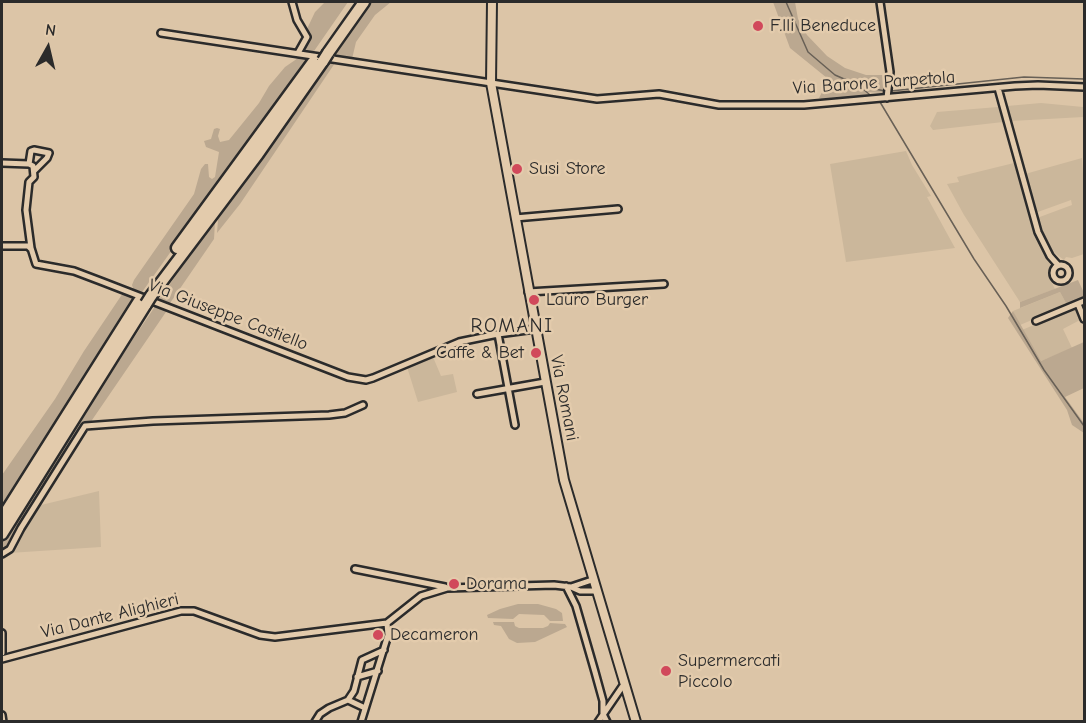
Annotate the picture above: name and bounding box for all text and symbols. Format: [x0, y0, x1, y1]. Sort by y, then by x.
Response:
place label: F.lli Beneduce [770, 15, 876, 37]
north arrow [18, 18, 78, 78]
marker: F.lli Beneduce [751, 19, 765, 33]
text: N [44, 21, 57, 40]
street label: Via Barone Parpetola [792, 67, 956, 99]
place label: Susi Store [529, 158, 606, 180]
marker: Susi Store [510, 162, 524, 176]
street label: Via Giuseppe Castiello [145, 275, 311, 355]
place label: Lauro Burger [546, 289, 648, 311]
marker: Lauro Burger [527, 293, 541, 307]
district label: ROMANI [470, 314, 554, 338]
place label: Caffe & Bet [436, 342, 524, 364]
marker: Caffe & Bet [529, 346, 543, 360]
street label: Via Romani [545, 353, 583, 443]
place label: Dorama [466, 573, 527, 595]
marker: Dorama [447, 577, 461, 591]
street label: Via Dante Alighieri [39, 588, 181, 644]
place label: Decameron [390, 624, 479, 646]
marker: Decameron [371, 628, 385, 642]
place label: Supermercati Piccolo [678, 650, 781, 692]
marker: Supermercati Piccolo [659, 664, 673, 678]

